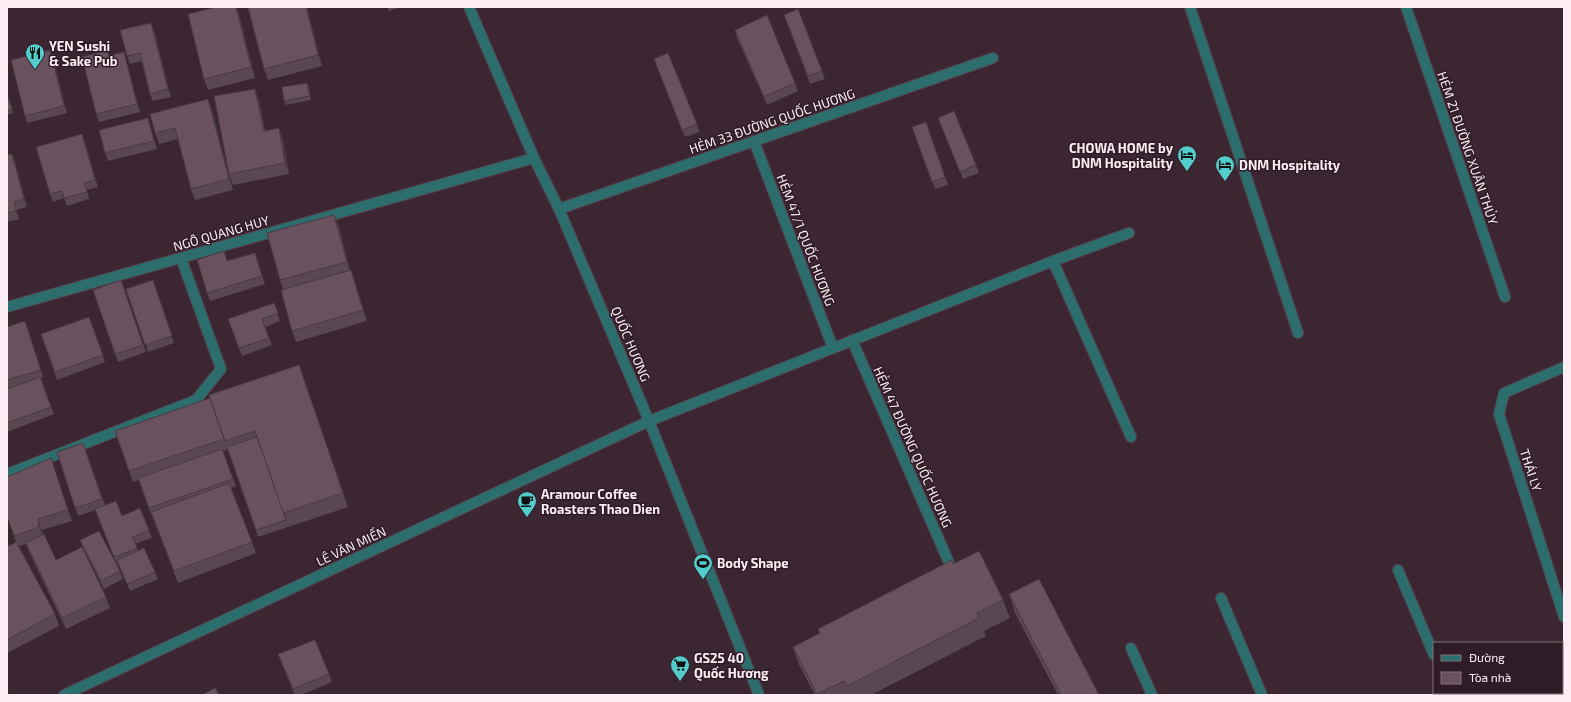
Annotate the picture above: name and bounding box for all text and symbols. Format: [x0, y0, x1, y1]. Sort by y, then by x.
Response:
place label: YEN Sushi & Sake Pub [49, 38, 118, 69]
restaurant icon: YEN Sushi & Sake Pub [24, 42, 46, 70]
street label: HẺM 21 ĐƯỜNG XUÂN THỦY [1434, 69, 1503, 227]
street label: HẺM 33 ĐƯỜNG QUỐC HƯƠNG [687, 84, 857, 157]
place label: CHOWA HOME by DNM Hospitality [1069, 140, 1174, 171]
hotel icon: CHOWA HOME by DNM Hospitality [1176, 144, 1198, 172]
hotel icon: DNM Hospitality [1214, 154, 1236, 182]
place label: DNM Hospitality [1239, 157, 1341, 173]
street label: HẺM 47/1 QUỐC HƯƠNG [773, 172, 839, 308]
street label: NGÔ QUANG HUY [171, 211, 271, 254]
street label: QUỐC HƯƠNG [608, 304, 655, 384]
street label: HẺM 47 ĐƯỜNG QUỐC HƯƠNG [870, 364, 957, 530]
street label: THÁI LY [1517, 447, 1546, 494]
place label: Aramour Coffee Roasters Thao Dien [541, 486, 660, 517]
cafe icon: Aramour Coffee Roasters Thao Dien [516, 490, 538, 518]
street label: LÊ VĂN MIẾN [313, 522, 389, 569]
sports icon: Body Shape [692, 552, 714, 580]
place label: Body Shape [717, 555, 789, 571]
legend [1433, 642, 1563, 694]
place label: GS25 40 Quốc Hương [694, 650, 769, 682]
text: Đường [1469, 650, 1505, 664]
supermarket icon: GS25 40 Quốc Hương [669, 654, 691, 682]
text: Tòa nhà [1469, 670, 1511, 684]

